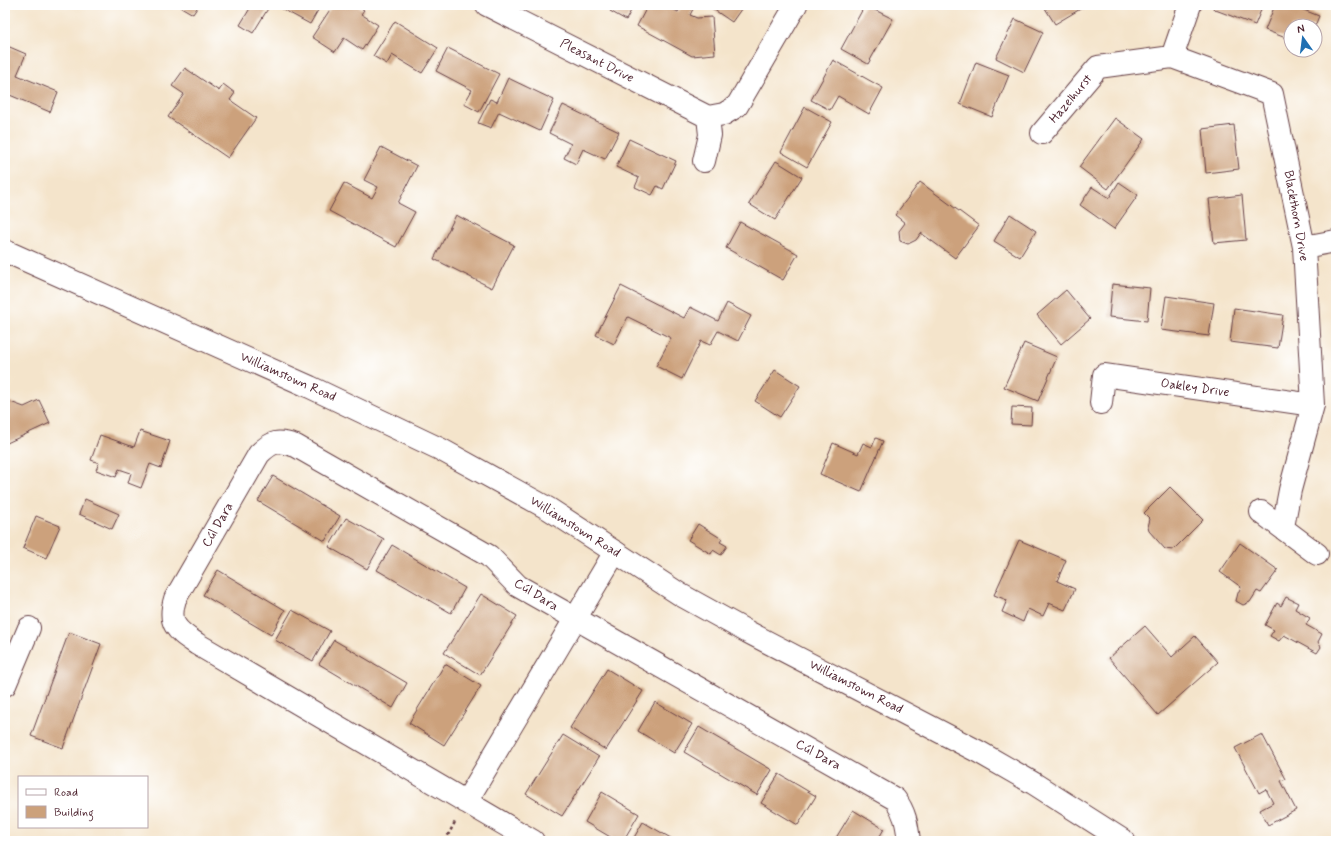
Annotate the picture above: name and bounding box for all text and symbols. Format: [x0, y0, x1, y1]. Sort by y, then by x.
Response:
north arrow [1283, 18, 1323, 58]
text: N [1296, 22, 1306, 37]
street label: Pleasant Drive [557, 35, 637, 87]
street label: Hazelhurst [1046, 71, 1096, 127]
street label: Blackthorn Drive [1280, 169, 1312, 263]
street label: Williamstown Road [237, 348, 339, 406]
street label: Oakley Drive [1160, 375, 1231, 401]
street label: Williamstown Road [527, 492, 623, 562]
street label: Cúl Dara [198, 500, 238, 550]
street label: Cúl Dara [511, 575, 561, 615]
street label: Williamstown Road [806, 656, 906, 718]
street label: Cúl Dara [792, 736, 844, 774]
legend [18, 776, 148, 828]
text: Road [54, 785, 78, 801]
text: Building [54, 805, 94, 822]

